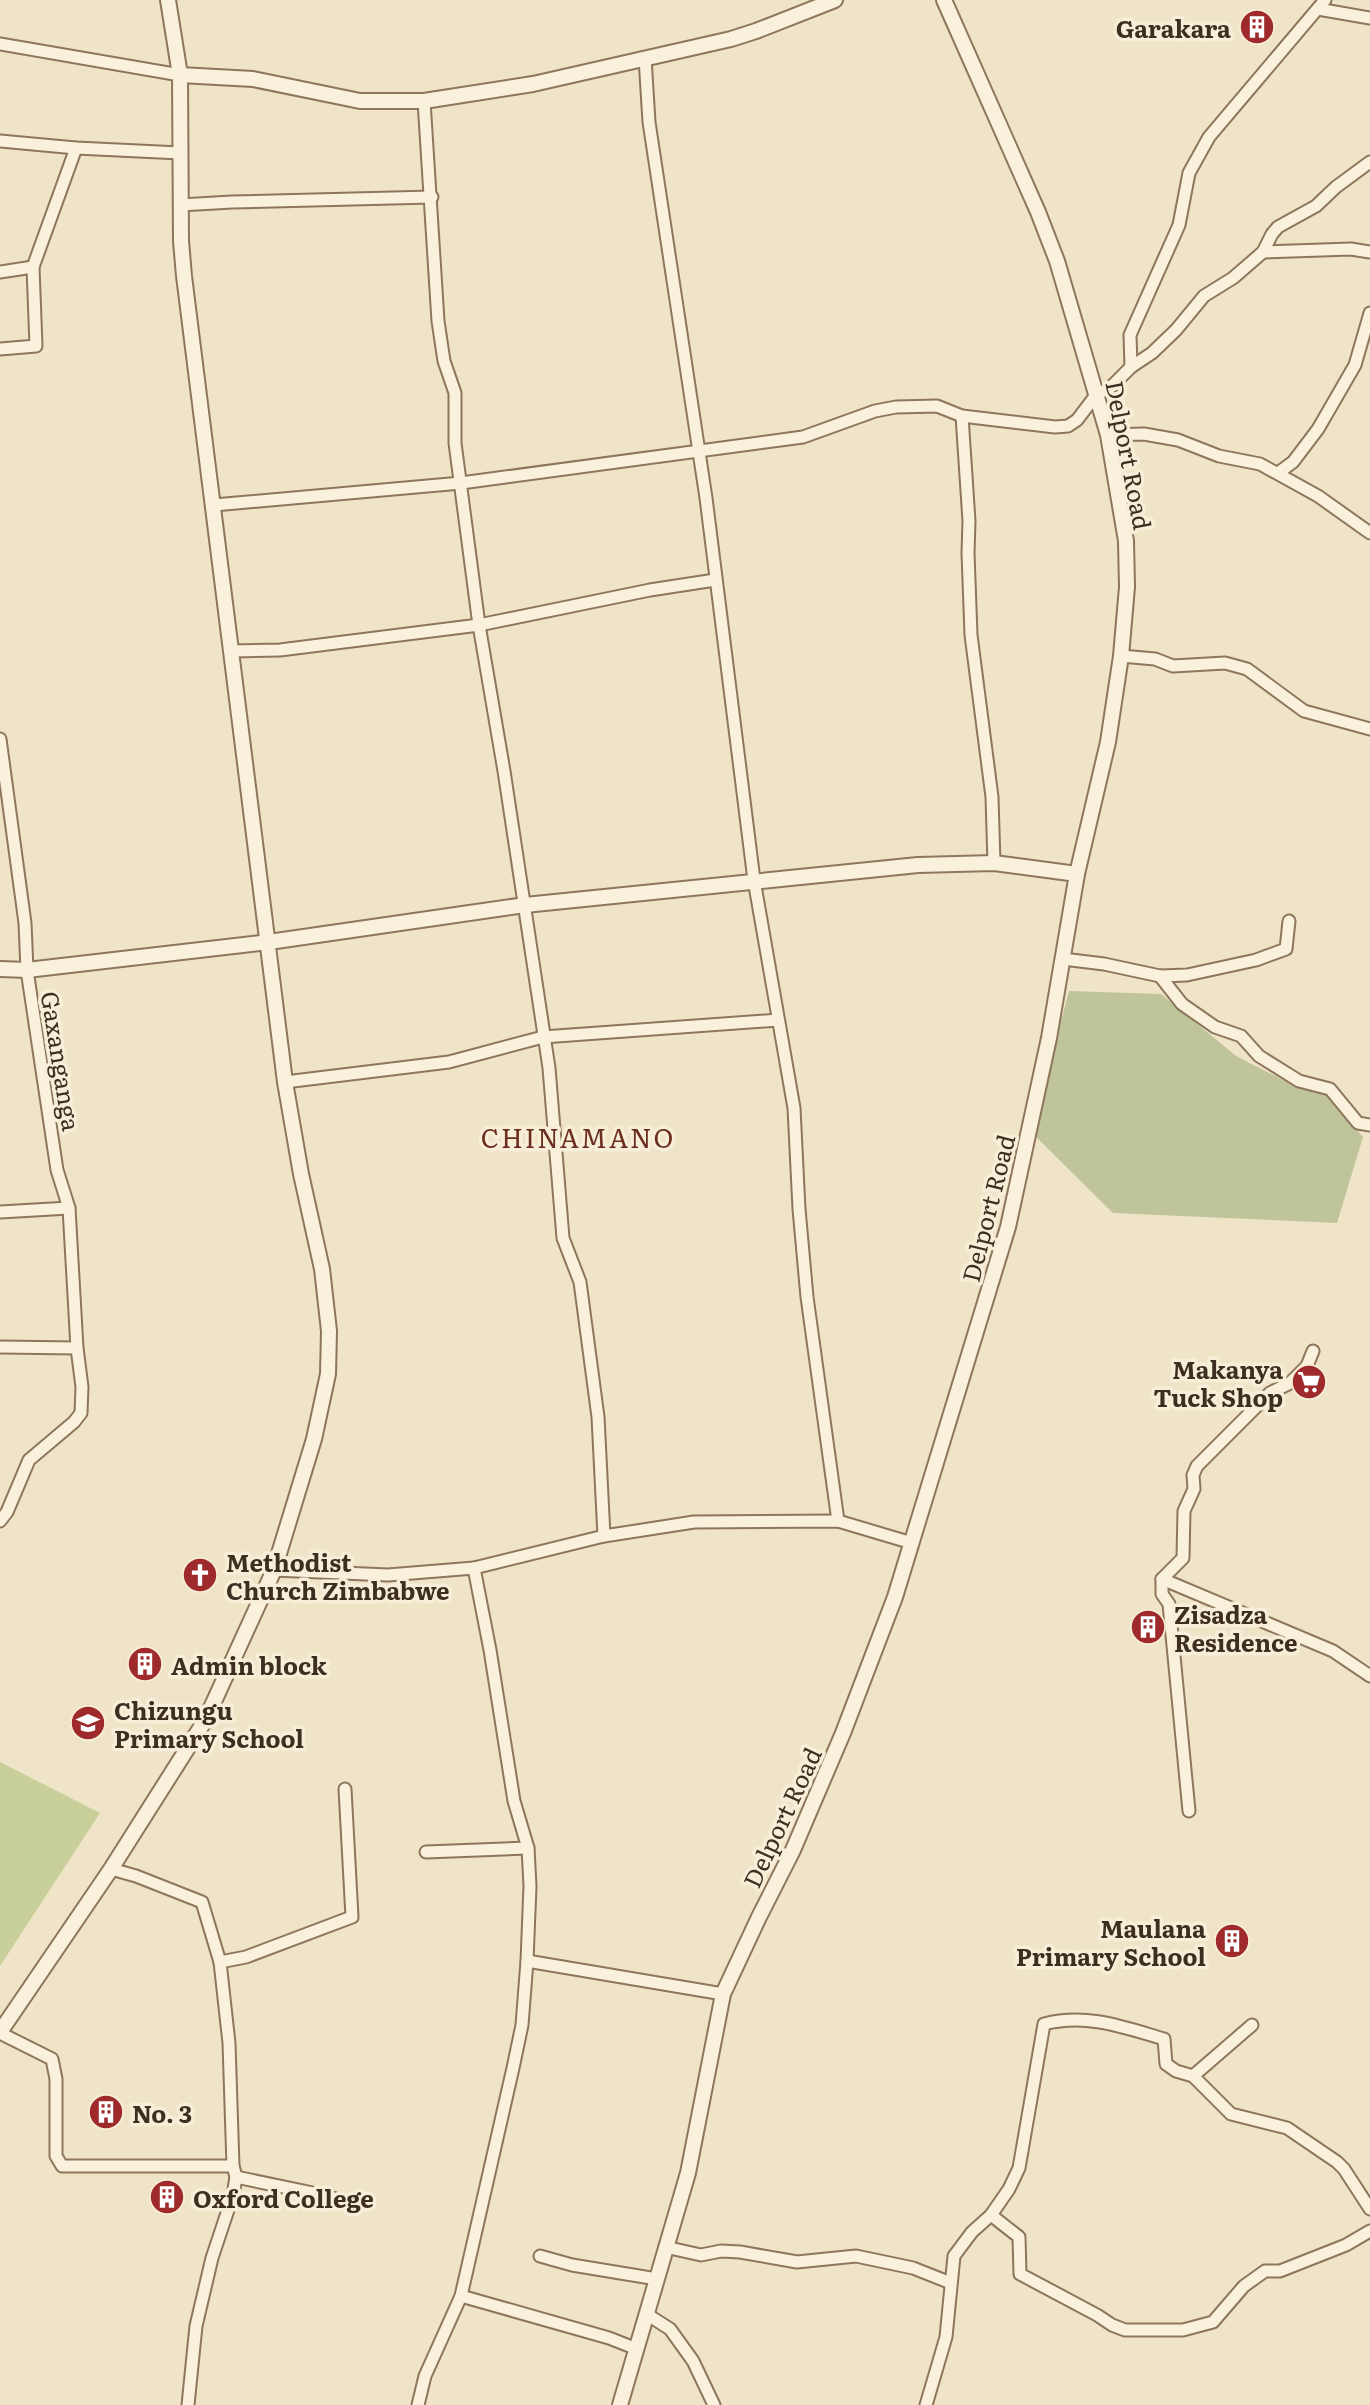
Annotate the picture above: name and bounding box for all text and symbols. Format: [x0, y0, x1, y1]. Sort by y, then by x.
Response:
building icon: Garakara [1238, 8, 1276, 46]
place label: Garakara [1116, 10, 1231, 45]
street label: Delport Road [1098, 378, 1162, 533]
street label: Gaxanganga [34, 989, 90, 1133]
district label: CHINAMANO [481, 1117, 675, 1156]
street label: Delport Road [952, 1130, 1022, 1286]
place label: Makanya Tuck Shop [1154, 1351, 1283, 1414]
supermarket icon: Makanya Tuck Shop [1290, 1363, 1328, 1401]
place label: Methodist Church Zimbabwe [226, 1544, 450, 1607]
church icon: Methodist Church Zimbabwe [181, 1556, 219, 1594]
place label: Zisadza Residence [1174, 1596, 1298, 1659]
building icon: Zisadza Residence [1129, 1608, 1167, 1646]
building icon: Admin block [126, 1645, 164, 1683]
place label: Admin block [171, 1647, 328, 1682]
place label: Chizungu Primary School [114, 1692, 304, 1755]
school or university icon: Chizungu Primary School [69, 1704, 107, 1742]
street label: Delport Road [733, 1741, 829, 1893]
place label: Maulana Primary School [1016, 1910, 1206, 1973]
building icon: Maulana Primary School [1213, 1922, 1251, 1960]
building icon: No. 3 [87, 2093, 125, 2131]
place label: No. 3 [132, 2095, 192, 2130]
building icon: Oxford College [148, 2178, 186, 2216]
place label: Oxford College [193, 2180, 374, 2215]

